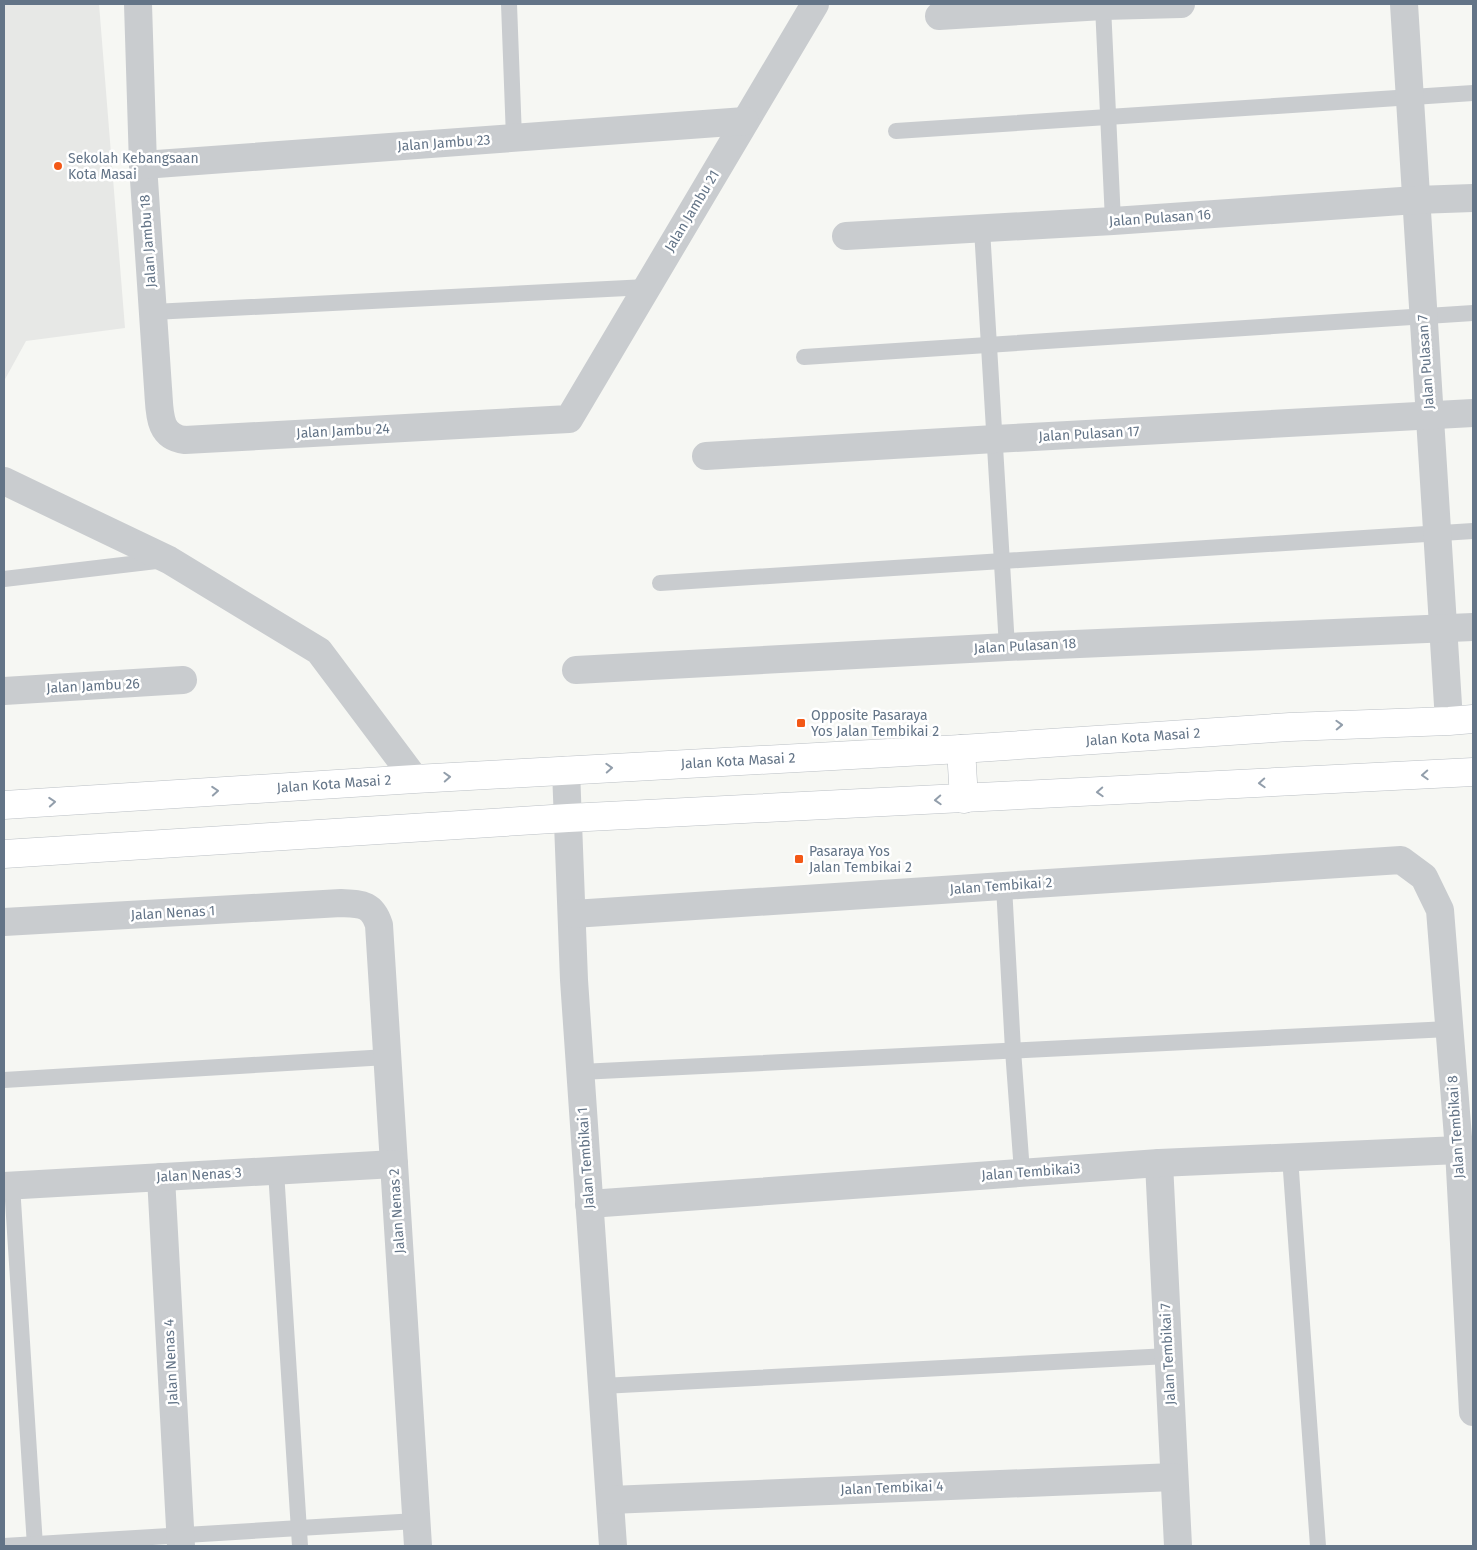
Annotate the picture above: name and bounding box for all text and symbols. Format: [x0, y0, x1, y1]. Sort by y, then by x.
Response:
street label: Jalan Jambu 23 [397, 131, 491, 155]
place label: Sekolah Kebangsaan Kota Masai [68, 150, 199, 183]
marker: Sekolah Kebangsaan Kota Masai [52, 160, 64, 172]
street label: Jalan Jambu 21 [661, 167, 723, 255]
street label: Jalan Jambu 18 [136, 194, 160, 288]
street label: Jalan Pulasan 16 [1108, 206, 1212, 230]
street label: Jalan Pulasan 7 [1414, 314, 1438, 410]
street label: Jalan Jambu 24 [296, 420, 391, 442]
street label: Jalan Pulasan 17 [1038, 423, 1140, 445]
street label: Jalan Pulasan 18 [973, 635, 1077, 657]
street label: Jalan Jambu 26 [46, 675, 140, 697]
place label: Opposite Pasaraya Yos Jalan Tembikai 2 [811, 707, 939, 740]
marker: Opposite Pasaraya Yos Jalan Tembikai 2 [795, 717, 807, 729]
one-way arrow [1336, 720, 1343, 730]
street label: Jalan Kota Masai 2 [1085, 725, 1201, 749]
street label: Jalan Kota Masai 2 [680, 750, 796, 772]
one-way arrow [606, 763, 613, 773]
one-way arrow [1420, 769, 1428, 780]
street label: Jalan Kota Masai 2 [276, 772, 392, 796]
one-way arrow [443, 772, 451, 782]
one-way arrow [1258, 778, 1266, 789]
one-way arrow [211, 786, 219, 797]
one-way arrow [1096, 786, 1104, 797]
one-way arrow [933, 795, 941, 805]
one-way arrow [49, 796, 57, 807]
place label: Pasaraya Yos Jalan Tembikai 2 [809, 843, 912, 876]
marker: Pasaraya Yos Jalan Tembikai 2 [793, 853, 805, 865]
street label: Jalan Tembikai 2 [949, 874, 1053, 898]
street label: Jalan Nenas 1 [130, 902, 216, 924]
street label: Jalan Tembikai 8 [1444, 1074, 1468, 1179]
street label: Jalan Tembikai 1 [574, 1107, 598, 1209]
street label: Jalan Tembikai3 [981, 1160, 1081, 1184]
street label: Jalan Nenas 3 [156, 1164, 242, 1186]
street label: Jalan Nenas 2 [386, 1168, 408, 1254]
street label: Jalan Tembikai 7 [1157, 1303, 1179, 1405]
street label: Jalan Nenas 4 [160, 1318, 182, 1405]
street label: Jalan Tembikai 4 [840, 1478, 944, 1498]

